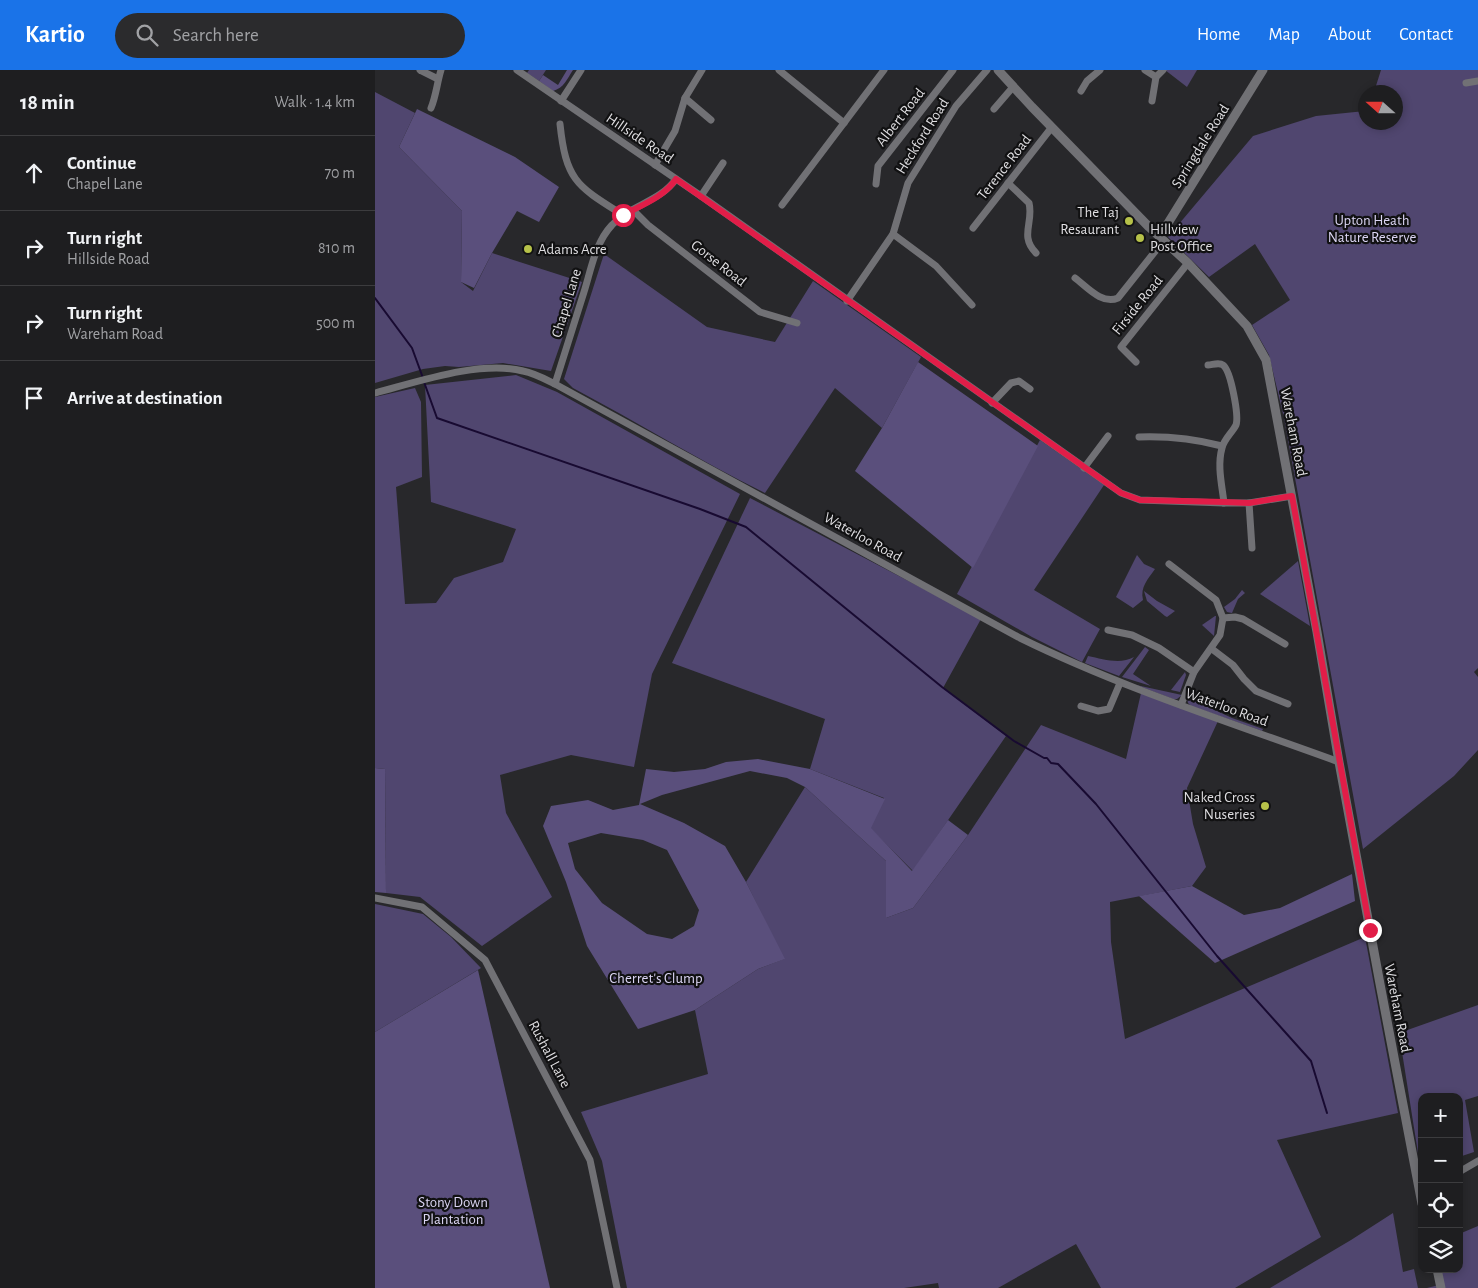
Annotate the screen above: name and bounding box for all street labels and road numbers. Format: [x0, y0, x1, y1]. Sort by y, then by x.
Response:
street label: Albert Road [873, 85, 928, 149]
street label: Heckford Road [893, 96, 952, 177]
street label: Springdale Road [1169, 102, 1232, 191]
street label: Hillside Road [603, 111, 676, 166]
street label: Terence Road [975, 132, 1034, 203]
street label: Gorse Road [688, 237, 749, 290]
street label: Chapel Lane [549, 267, 584, 339]
street label: Firside Road [1109, 273, 1166, 338]
street label: Wareham Road [1278, 386, 1310, 478]
street label: Waterloo Road [821, 510, 904, 565]
street label: Waterloo Road [1184, 686, 1270, 729]
street label: Wareham Road [1382, 962, 1414, 1054]
street label: Rushall Lane [526, 1018, 573, 1090]

